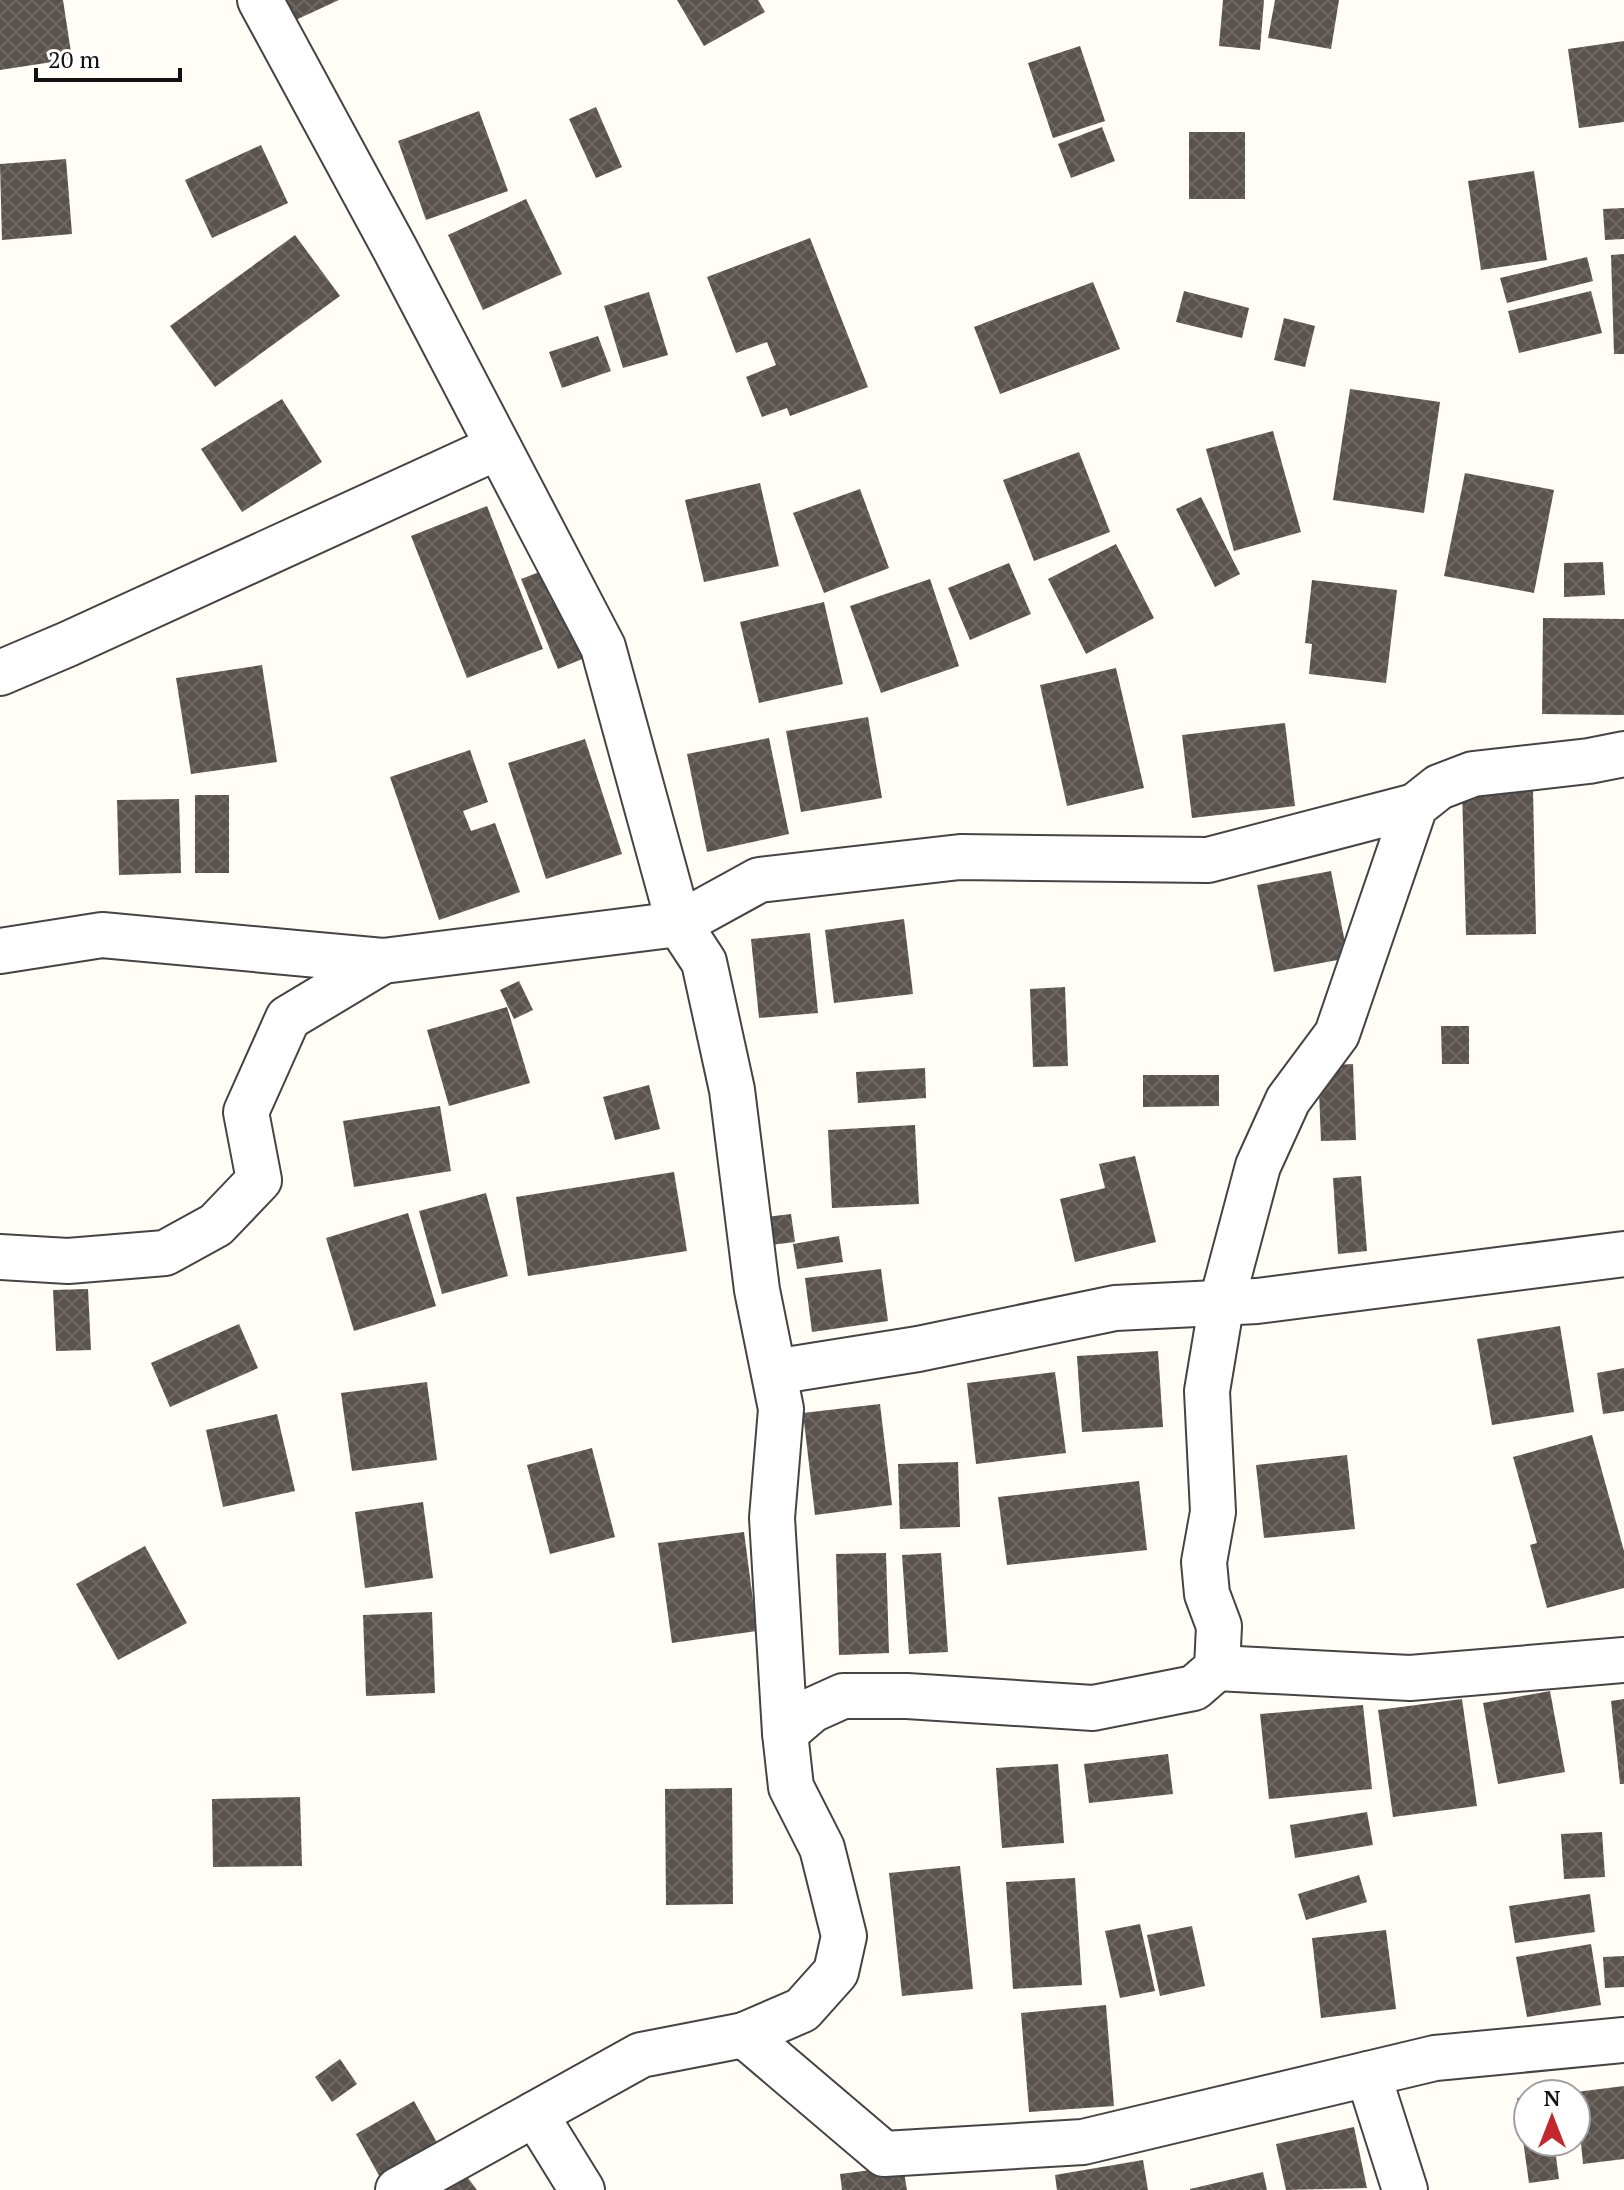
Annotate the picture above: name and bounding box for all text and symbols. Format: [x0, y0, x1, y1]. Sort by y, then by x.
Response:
scale bar [36, 32, 180, 82]
text: 20 m [48, 43, 100, 75]
north arrow [1512, 2078, 1592, 2158]
text: N [1544, 2083, 1561, 2112]

